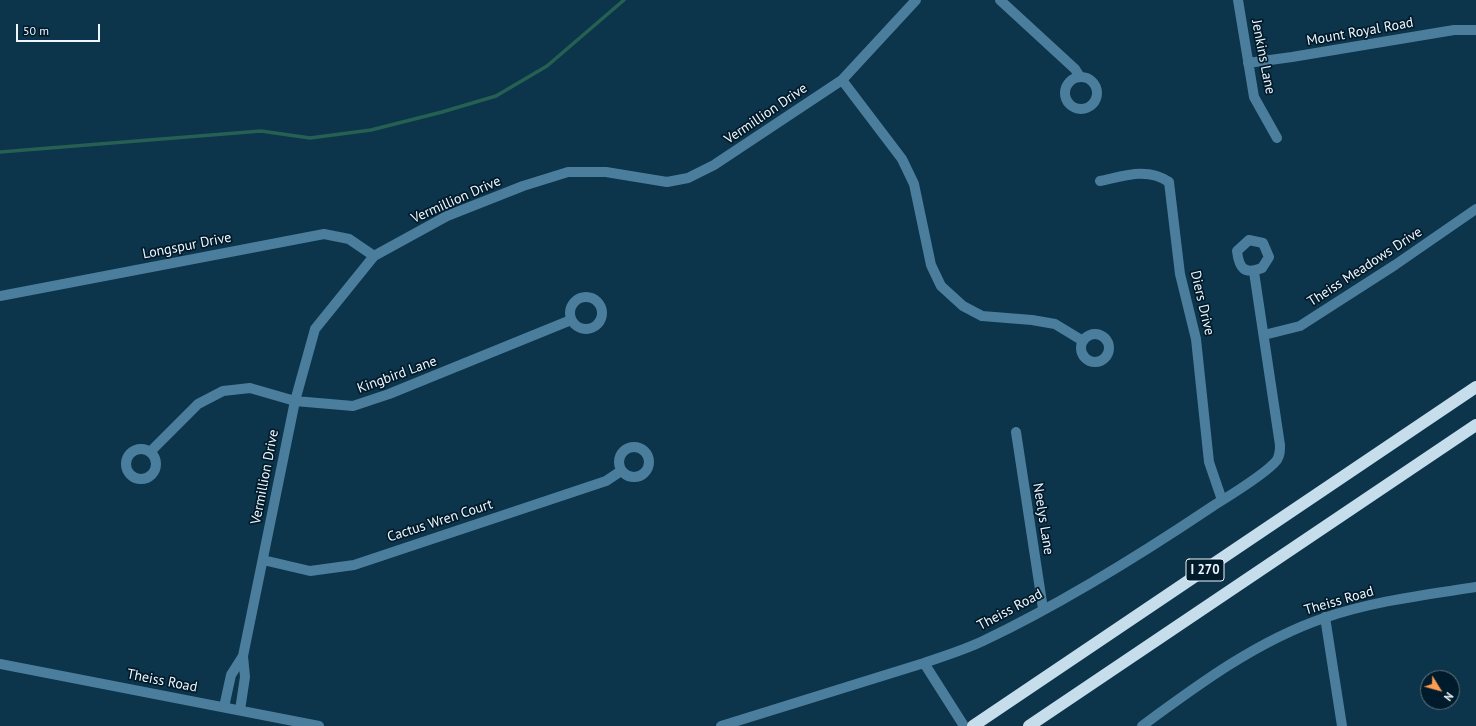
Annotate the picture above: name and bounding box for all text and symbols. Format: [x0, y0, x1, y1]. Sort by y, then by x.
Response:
street label: Mount Royal Road [1305, 14, 1415, 50]
scale bar [18, 16, 102, 42]
street label: Jenkins Lane [1248, 18, 1278, 96]
text: 50 m [23, 23, 49, 38]
street label: Vermillion Drive [721, 80, 811, 148]
street label: Vermillion Drive [409, 173, 503, 227]
street label: Theiss Meadows Drive [1305, 224, 1425, 310]
street label: Longspur Drive [141, 229, 233, 263]
street label: Diers Drive [1186, 269, 1218, 337]
street label: Kingbird Lane [355, 353, 439, 397]
street label: Vermillion Drive [248, 428, 282, 526]
street label: Neelys Lane [1029, 482, 1057, 556]
street label: Cactus Wren Court [385, 496, 495, 546]
road number: I 270 [1186, 559, 1224, 581]
street label: Theiss Road [1302, 583, 1376, 619]
street label: Theiss Road [975, 586, 1045, 634]
street label: Theiss Road [125, 666, 199, 696]
north arrow [1420, 670, 1460, 710]
text: N [1441, 690, 1457, 704]

